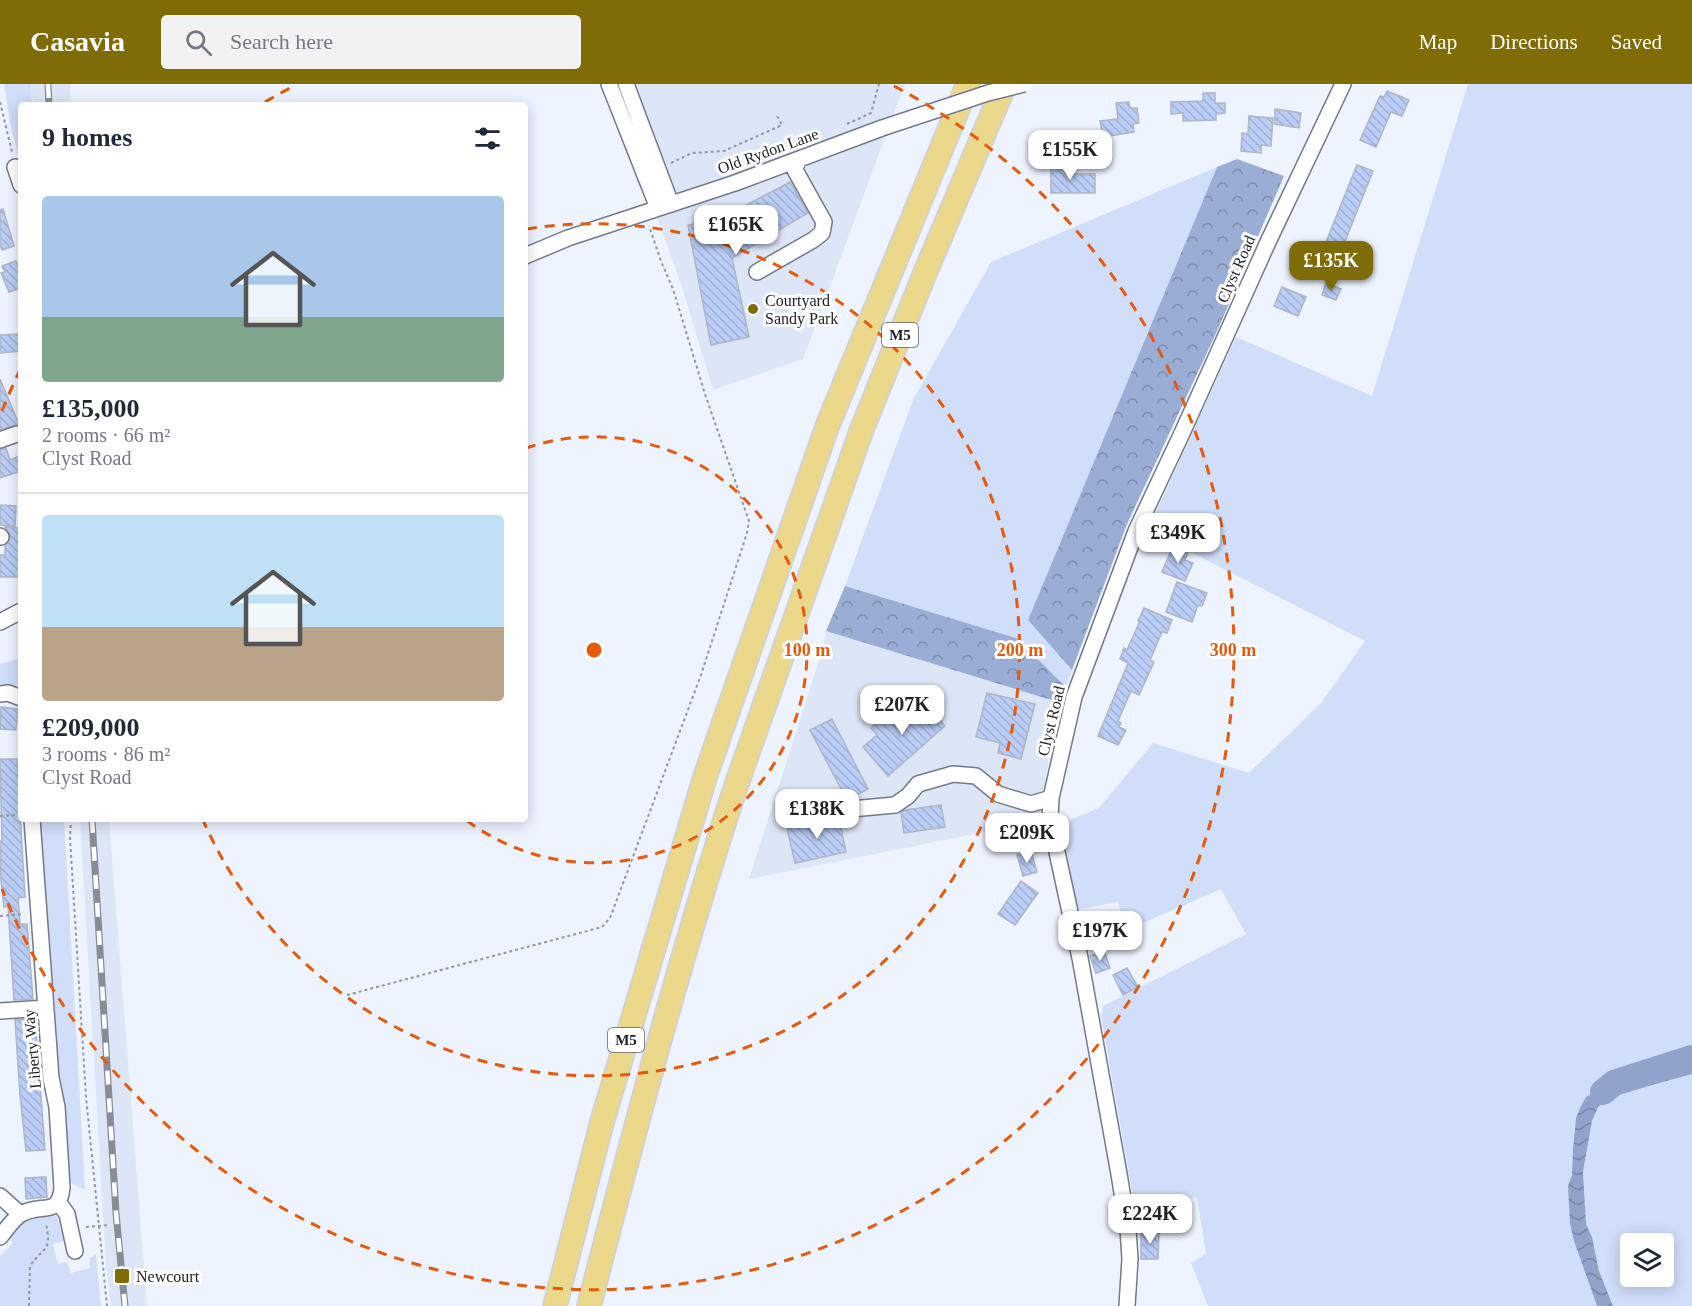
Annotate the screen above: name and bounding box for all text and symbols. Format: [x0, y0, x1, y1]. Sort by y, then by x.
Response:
search box [161, 15, 581, 69]
text: Casavia [30, 26, 125, 57]
icon: search [182, 26, 215, 59]
text: Search here [230, 29, 333, 54]
text: Map [1419, 30, 1457, 54]
text: Directions [1490, 30, 1578, 54]
text: Saved [1611, 30, 1662, 54]
icon: filters [471, 122, 504, 155]
text: 9 homes [42, 123, 132, 152]
street label: Old Rydon Lane [715, 125, 821, 178]
pin: £155K [1028, 130, 1112, 181]
text: £155K [1042, 138, 1098, 160]
pin: £165K [694, 205, 778, 256]
text: £165K [708, 213, 764, 235]
street label: Clyst Road [1214, 233, 1259, 306]
icon: home [219, 235, 327, 343]
pin: £135K [1289, 241, 1373, 292]
text: £135K [1303, 249, 1359, 271]
place label: Courtyard Sandy Park [765, 292, 838, 328]
marker: Courtyard Sandy Park [746, 302, 760, 316]
road number: M5 [882, 323, 918, 347]
text: £135,000 [42, 394, 140, 423]
text: 2 rooms · 66 m² [42, 424, 170, 446]
text: Clyst Road [42, 447, 131, 469]
pin: £349K [1136, 513, 1220, 564]
text: £349K [1150, 521, 1206, 543]
icon: home [219, 554, 327, 662]
centre of rings [584, 640, 604, 660]
text: 100 m [784, 640, 830, 660]
text: 200 m [997, 640, 1043, 660]
text: 300 m [1210, 640, 1256, 660]
street label: Clyst Road [1034, 684, 1069, 758]
pin: £207K [860, 685, 944, 736]
text: £207K [874, 693, 930, 715]
text: £209,000 [42, 713, 140, 742]
text: 3 rooms · 86 m² [42, 743, 170, 765]
text: Clyst Road [42, 766, 131, 788]
pin: £138K [775, 789, 859, 840]
text: £138K [789, 797, 845, 819]
pin: £209K [985, 813, 1069, 864]
text: £209K [999, 821, 1055, 843]
pin: £197K [1058, 911, 1142, 962]
text: £197K [1072, 919, 1128, 941]
street label: Liberty Way [20, 1008, 45, 1089]
road number: M5 [608, 1028, 644, 1052]
pin: £224K [1108, 1194, 1192, 1245]
text: £224K [1122, 1202, 1178, 1224]
map controls [1620, 1233, 1674, 1287]
button: layers [1620, 1233, 1674, 1287]
marker: Newcourt [113, 1267, 131, 1285]
place label: Newcourt [136, 1268, 200, 1285]

